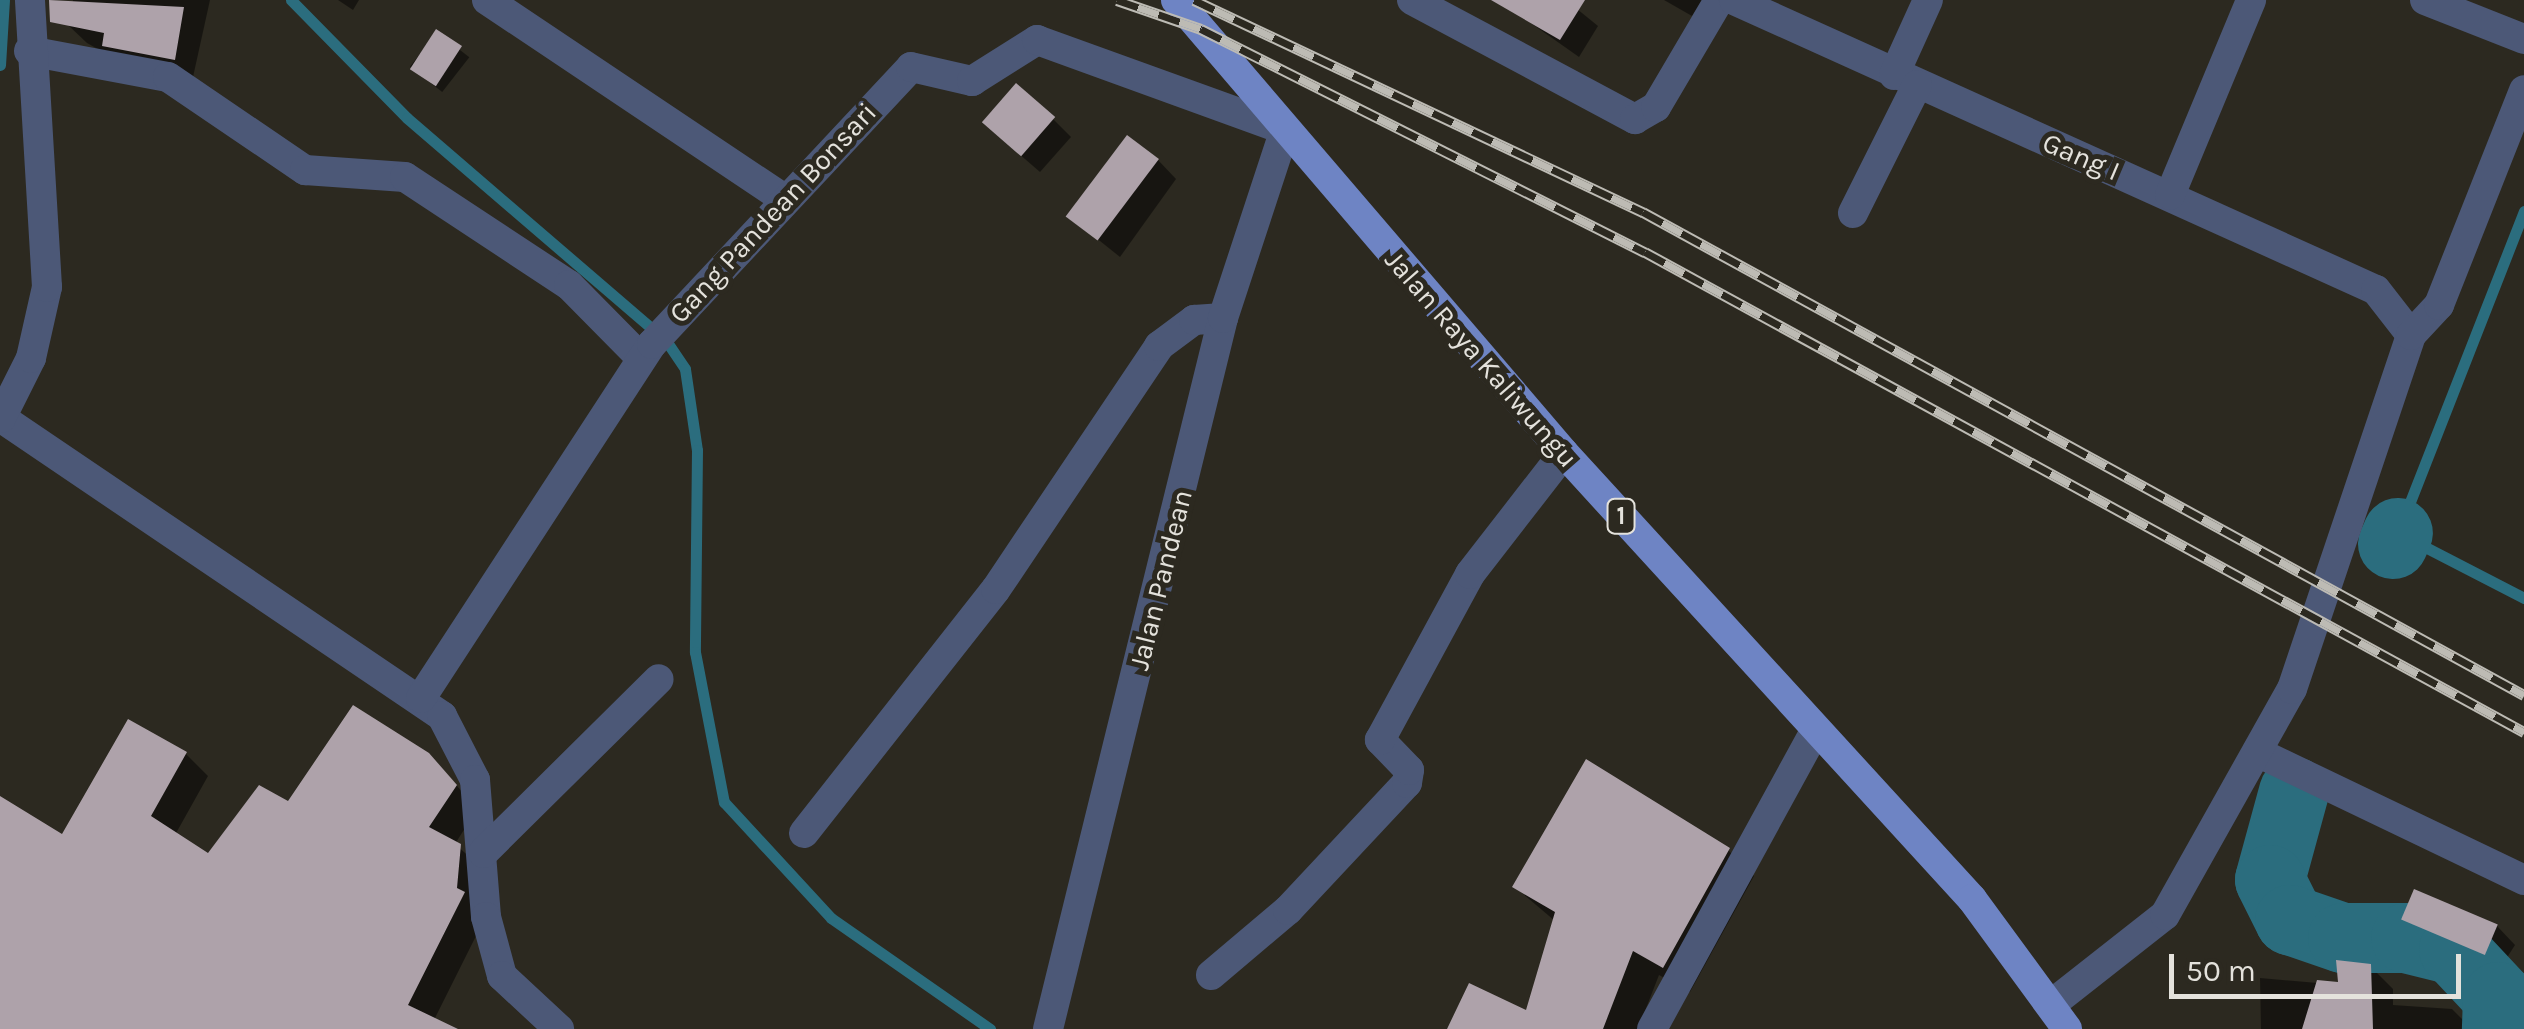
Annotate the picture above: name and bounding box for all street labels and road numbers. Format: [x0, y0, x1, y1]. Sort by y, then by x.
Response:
street label: Gang Pandean Bonsari [662, 96, 884, 330]
street label: Gang I [2037, 126, 2125, 188]
street label: Jalan Raya Kaliwungu [1378, 244, 1584, 474]
street label: Jalan Pandean [1122, 486, 1200, 674]
road number: 1 [1606, 496, 1636, 536]

